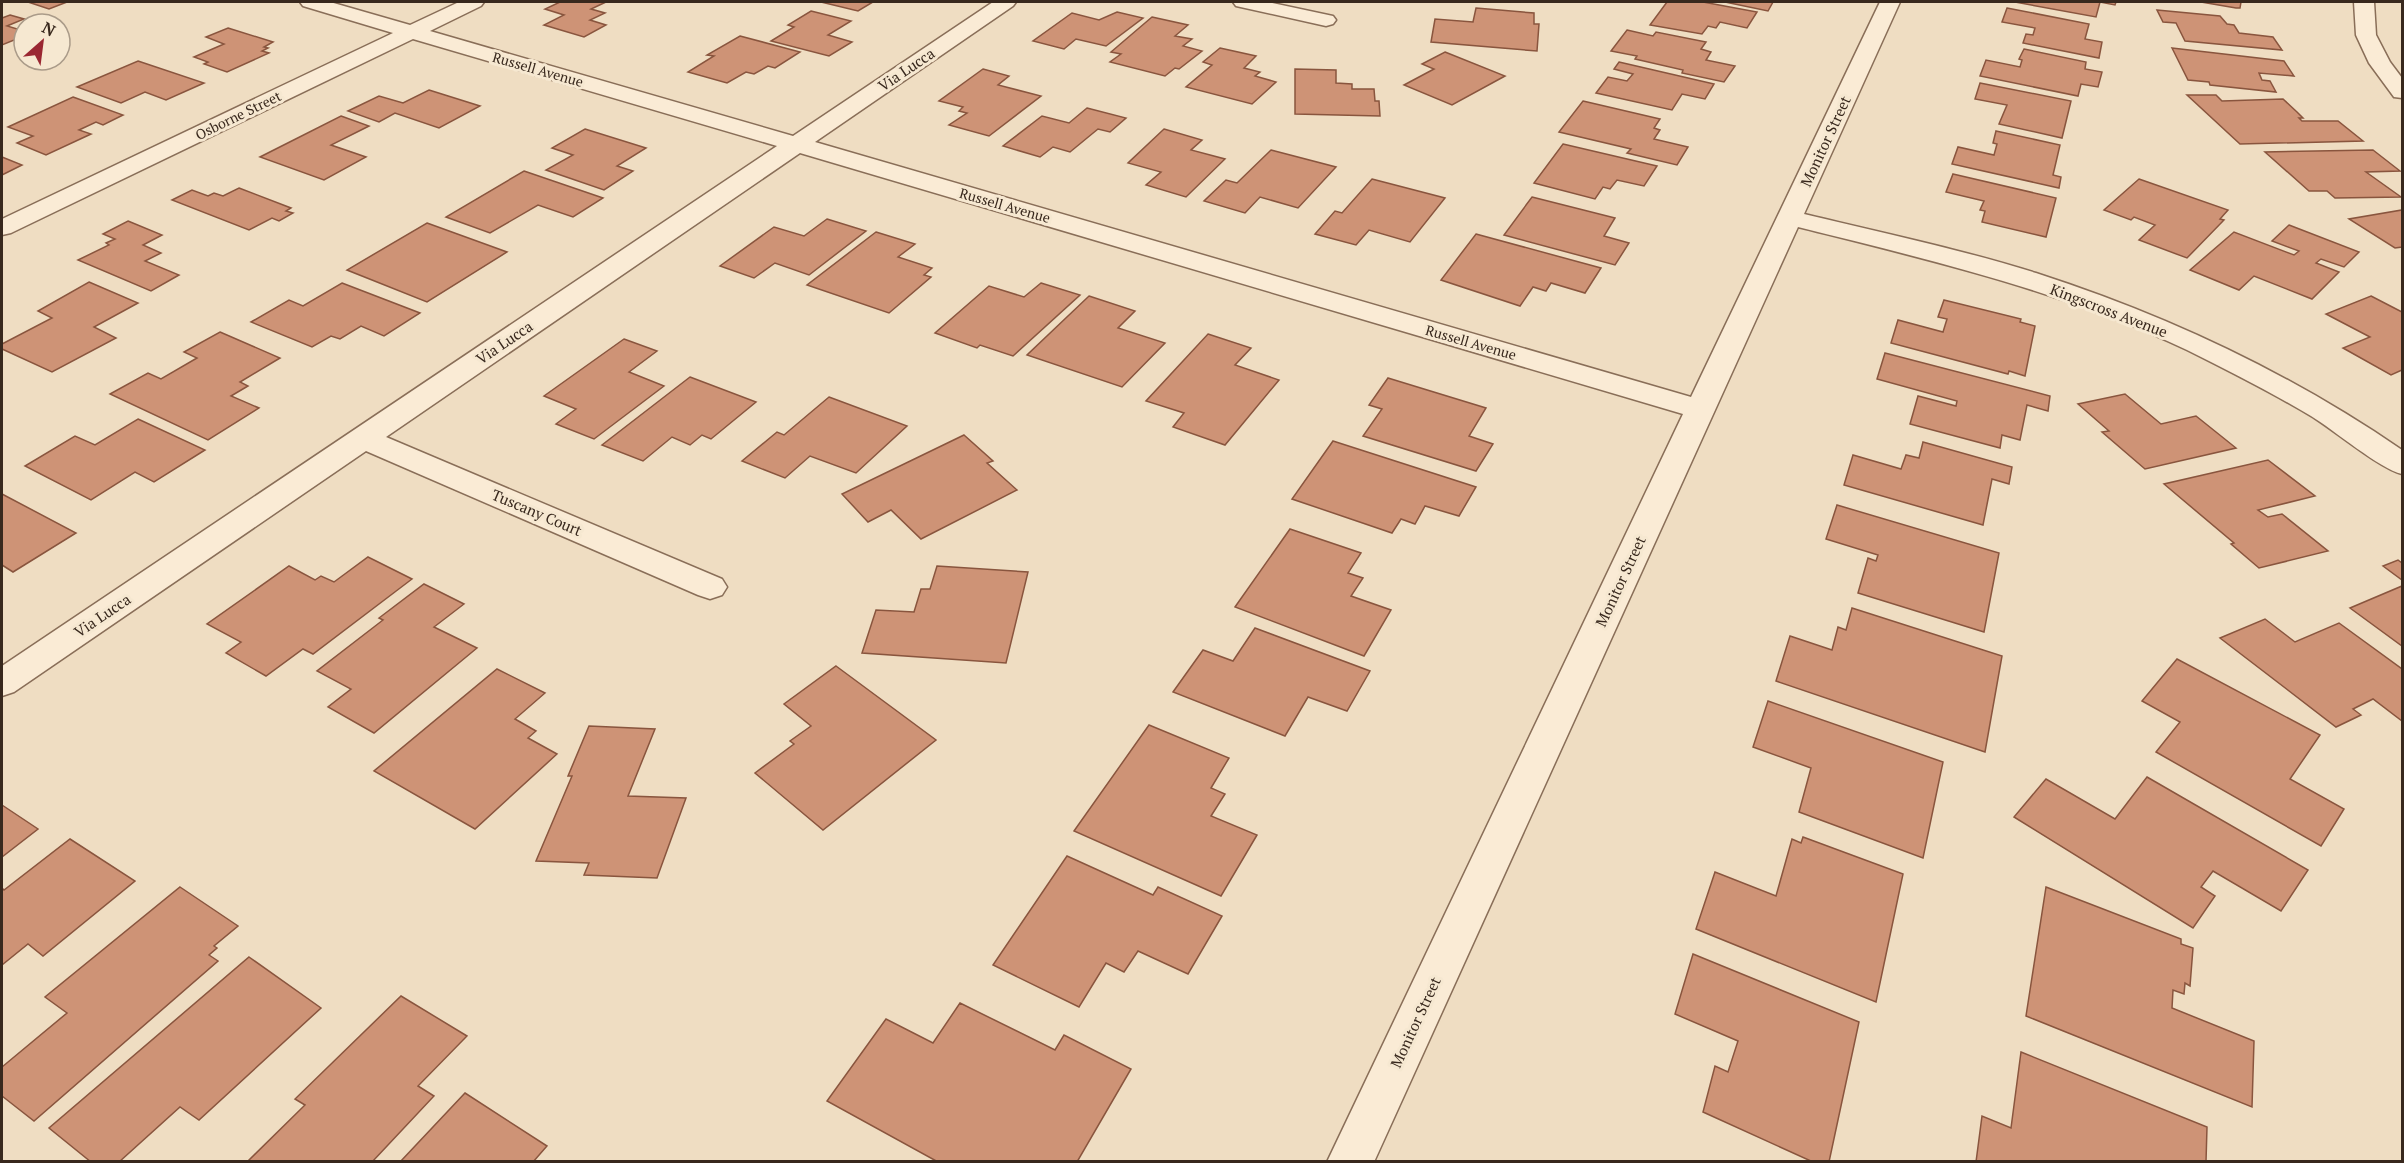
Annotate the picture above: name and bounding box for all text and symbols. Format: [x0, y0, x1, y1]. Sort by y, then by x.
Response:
north arrow [12, 12, 72, 72]
text: N [39, 16, 60, 41]
street label: Via Lucca [874, 43, 939, 95]
street label: Russell Avenue [490, 47, 586, 91]
street label: Osborne Street [192, 86, 285, 144]
street label: Monitor Street [1795, 92, 1855, 190]
street label: Russell Avenue [957, 183, 1053, 227]
street label: Kingscross Avenue [2048, 278, 2170, 342]
street label: Via Lucca [472, 316, 537, 368]
street label: Russell Avenue [1423, 320, 1519, 364]
street label: Tuscany Court [489, 484, 586, 540]
street label: Monitor Street [1590, 532, 1650, 630]
street label: Via Lucca [70, 589, 135, 641]
street label: Monitor Street [1385, 973, 1445, 1071]

